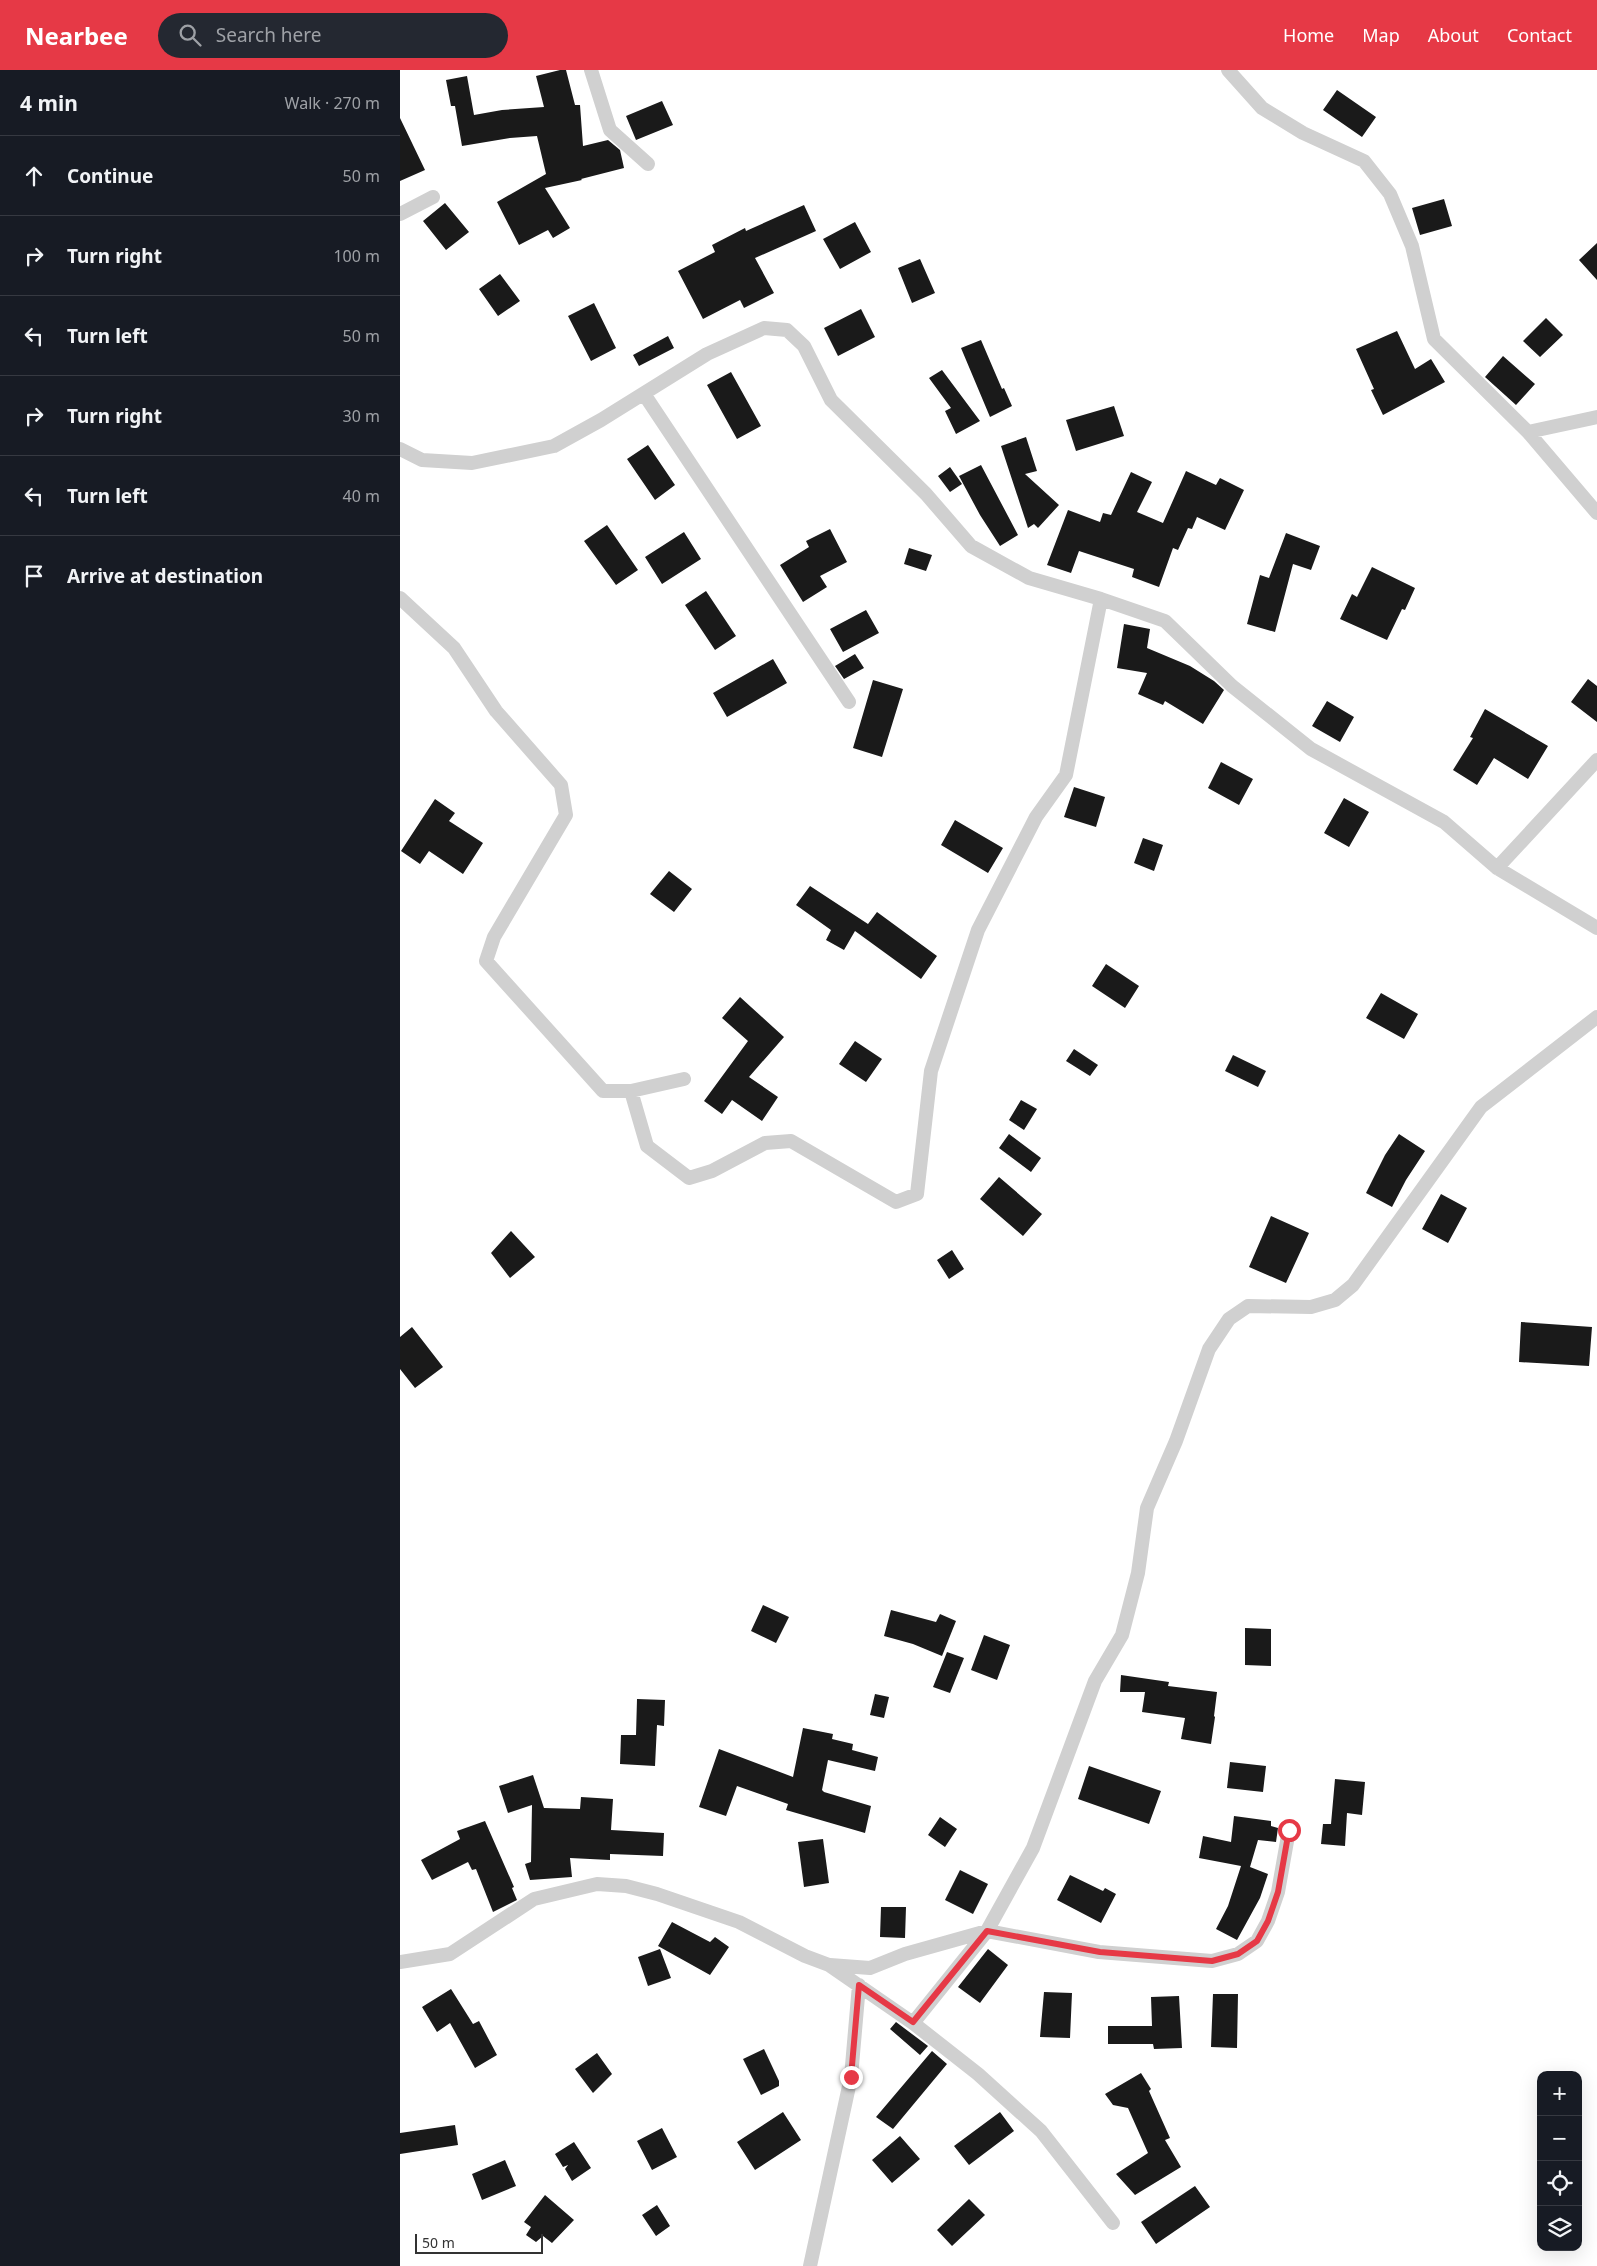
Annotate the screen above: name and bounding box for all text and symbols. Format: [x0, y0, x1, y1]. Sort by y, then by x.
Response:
search box [158, 13, 508, 58]
text: Nearbee [25, 19, 128, 52]
icon: search [176, 21, 204, 49]
text: Search here [216, 22, 322, 48]
text: Home [1283, 23, 1334, 47]
text: Map [1362, 23, 1400, 47]
text: About [1428, 23, 1479, 47]
text: Contact [1507, 23, 1572, 47]
text: 4 min [20, 89, 78, 117]
text: Walk · 270 m [285, 92, 380, 114]
icon: ahead [20, 162, 48, 190]
text: Continue [67, 163, 153, 189]
text: 50 m [343, 165, 380, 187]
icon: right [20, 242, 48, 270]
text: Turn right [67, 243, 162, 269]
text: 100 m [333, 245, 380, 267]
icon: left [20, 322, 48, 350]
text: Turn left [67, 323, 148, 349]
text: 50 m [343, 325, 380, 347]
icon: right [20, 402, 48, 430]
text: Turn right [67, 403, 162, 429]
text: 30 m [343, 405, 380, 427]
icon: left [20, 482, 48, 510]
text: Turn left [67, 483, 148, 509]
text: 40 m [343, 485, 380, 507]
icon: arrive [20, 562, 48, 590]
text: Arrive at destination [67, 563, 263, 589]
route start [1278, 1819, 1301, 1842]
route end [840, 2066, 863, 2089]
map controls [1537, 2071, 1582, 2251]
button: + [1537, 2071, 1582, 2116]
button: − [1537, 2116, 1582, 2161]
button: locate [1537, 2161, 1582, 2206]
button: layers [1537, 2206, 1582, 2251]
scale bar [415, 2231, 542, 2254]
text: 50 m [422, 2233, 455, 2252]

